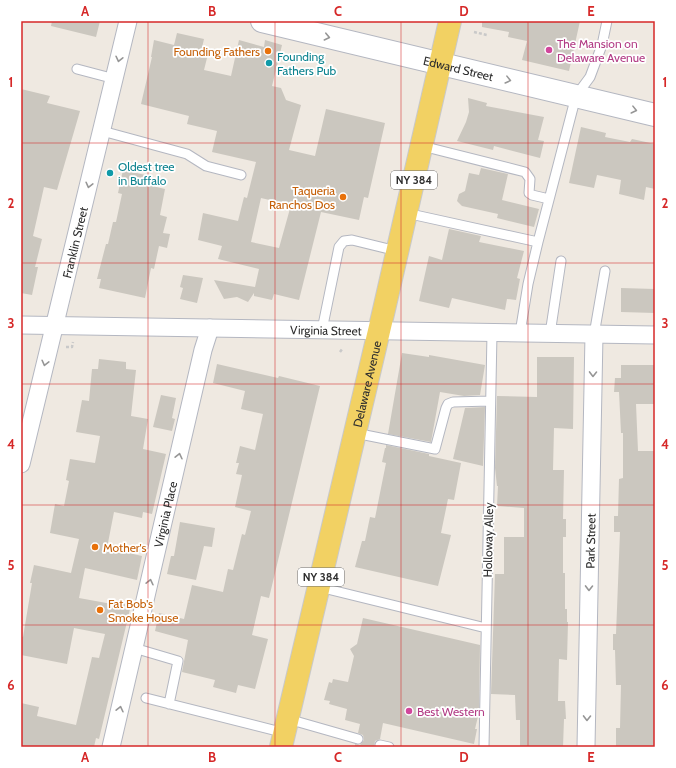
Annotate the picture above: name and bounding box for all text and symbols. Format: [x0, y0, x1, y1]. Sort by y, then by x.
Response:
text: A [81, 3, 90, 19]
text: B [208, 3, 216, 19]
text: C [334, 3, 342, 19]
text: D [459, 3, 469, 19]
text: E [587, 3, 595, 19]
one-way arrow [324, 32, 330, 40]
place label: The Mansion on Delaware Avenue [557, 36, 645, 65]
place label: Founding Fathers [173, 44, 260, 59]
marker: The Mansion on Delaware Avenue [544, 45, 554, 55]
marker: Founding Fathers [263, 46, 273, 56]
place label: Founding Fathers Pub [277, 49, 336, 78]
street label: Edward Street [422, 52, 495, 84]
one-way arrow [116, 56, 124, 62]
marker: Founding Fathers Pub [264, 58, 274, 68]
text: 1 [9, 74, 13, 90]
text: 1 [663, 74, 667, 90]
one-way arrow [504, 75, 511, 84]
one-way arrow [631, 106, 637, 114]
place label: Oldest tree in Buffalo [118, 159, 174, 188]
marker: Oldest tree in Buffalo [105, 168, 115, 178]
road number: NY 384 [391, 171, 437, 189]
one-way arrow [85, 182, 93, 188]
place label: Taqueria Ranchos Dos [269, 183, 335, 212]
marker: Taqueria Ranchos Dos [338, 192, 348, 202]
text: 2 [8, 195, 15, 211]
text: 2 [662, 195, 669, 211]
street label: Franklin Street [59, 205, 90, 280]
text: 3 [7, 315, 15, 331]
text: 3 [661, 315, 669, 331]
street label: Virginia Street [290, 322, 362, 338]
street label: Delaware Avenue [349, 339, 384, 429]
one-way arrow [42, 360, 50, 367]
one-way arrow [589, 371, 597, 377]
text: 4 [7, 436, 15, 452]
text: 4 [661, 436, 669, 452]
one-way arrow [174, 453, 183, 460]
street label: Virginia Place [150, 480, 180, 549]
street label: Holloway Alley [480, 502, 496, 578]
street label: Park Street [582, 513, 598, 569]
place label: Mother's [103, 540, 147, 555]
marker: Mother's [90, 542, 100, 552]
text: 5 [8, 557, 15, 573]
text: 5 [662, 557, 669, 573]
road number: NY 384 [298, 568, 344, 586]
one-way arrow [145, 579, 153, 586]
one-way arrow [584, 585, 593, 591]
place label: Fat Bob's Smoke House [108, 596, 178, 625]
marker: Fat Bob's Smoke House [95, 605, 105, 615]
text: 6 [7, 677, 15, 693]
text: 6 [661, 677, 669, 693]
place label: Best Western [417, 704, 485, 719]
one-way arrow [115, 706, 124, 713]
marker: Best Western [404, 706, 414, 716]
one-way arrow [582, 715, 591, 721]
text: A [81, 749, 90, 765]
text: B [208, 749, 216, 765]
text: C [334, 749, 342, 765]
text: D [459, 749, 469, 765]
text: E [587, 749, 595, 765]

